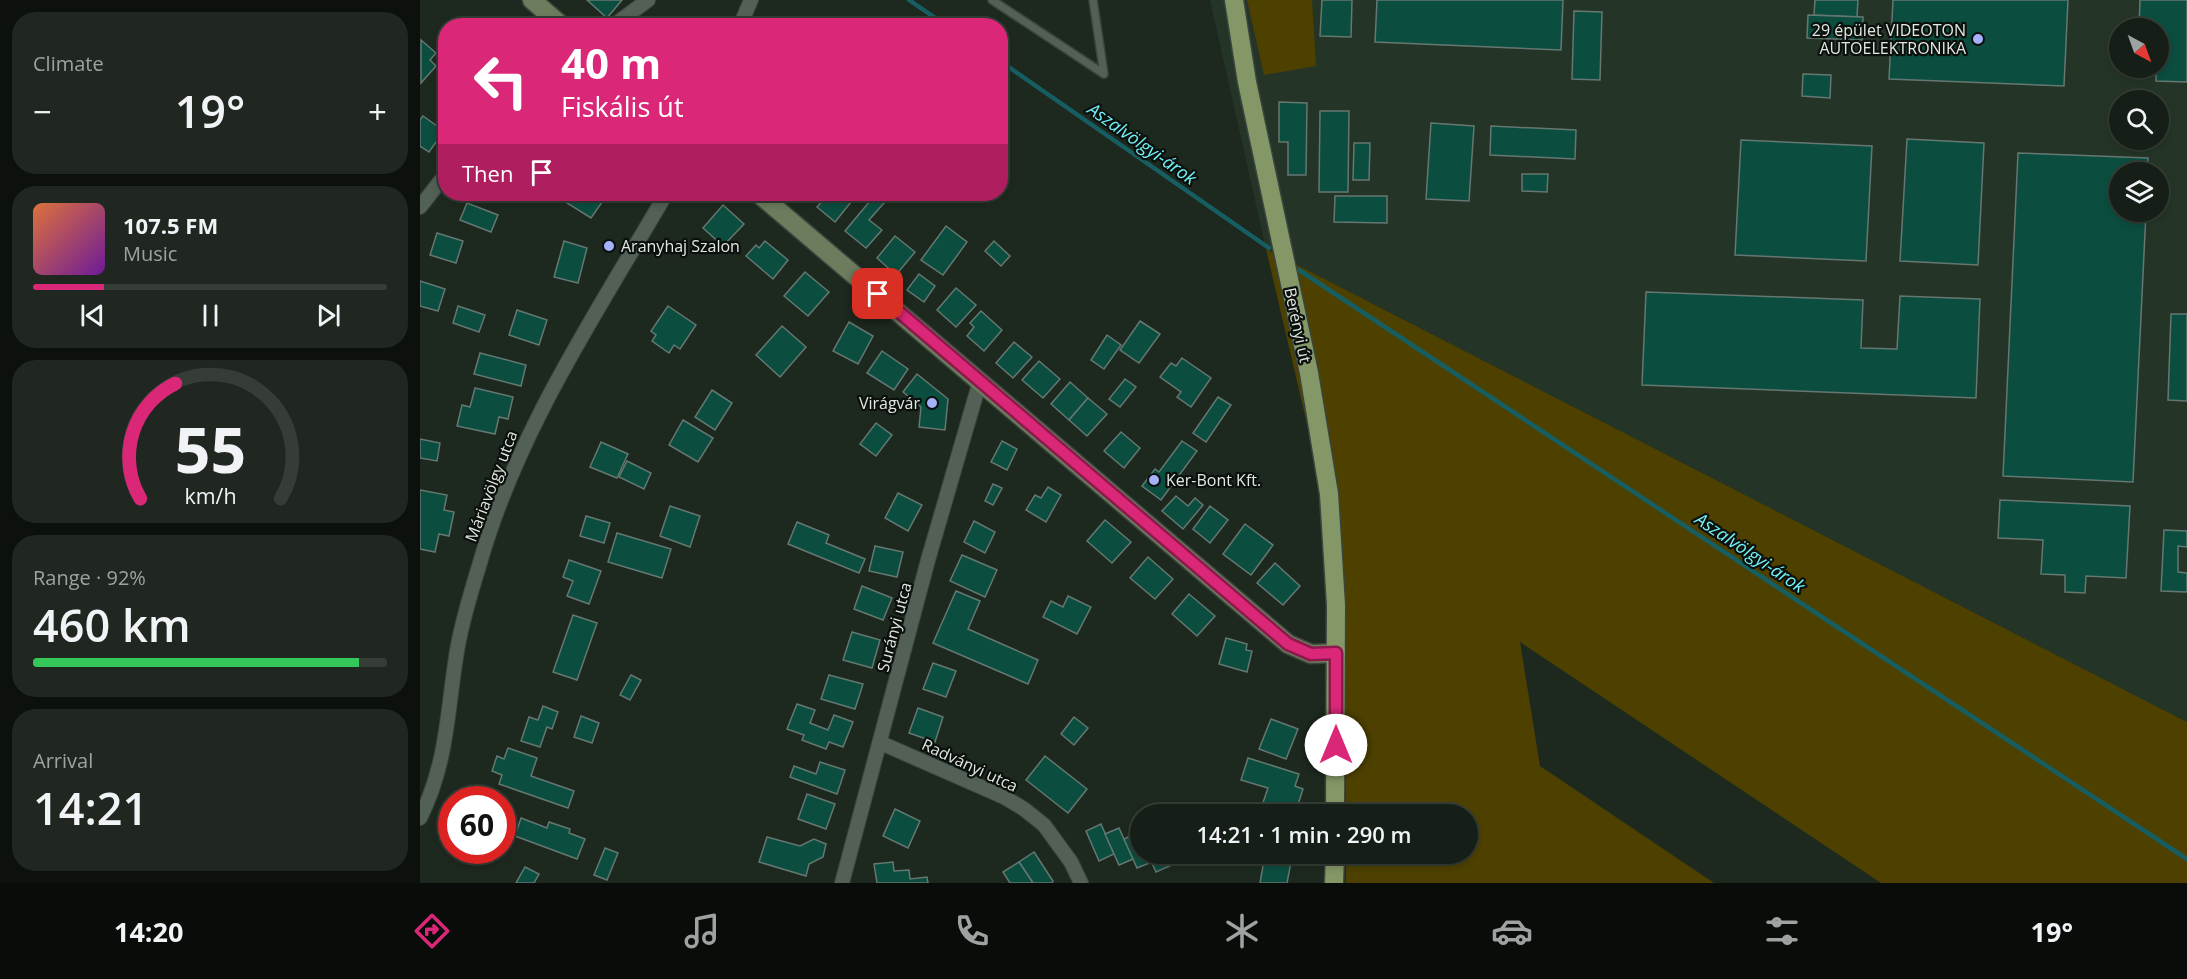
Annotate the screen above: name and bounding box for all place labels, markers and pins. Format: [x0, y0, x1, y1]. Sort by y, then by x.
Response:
place label: 29 épület VIDEOTON AUTOELEKTRONIKA [1812, 19, 1967, 59]
marker: 29 épület VIDEOTON AUTOELEKTRONIKA [1971, 32, 1985, 46]
place label: Aranyhaj Szalon [621, 235, 740, 257]
marker: Aranyhaj Szalon [602, 239, 616, 253]
pin [852, 268, 903, 319]
place label: Virágvár [859, 392, 920, 414]
marker: Virágvár [925, 396, 939, 410]
place label: Ker-Bont Kft. [1166, 469, 1261, 491]
marker: Ker-Bont Kft. [1147, 473, 1161, 487]

